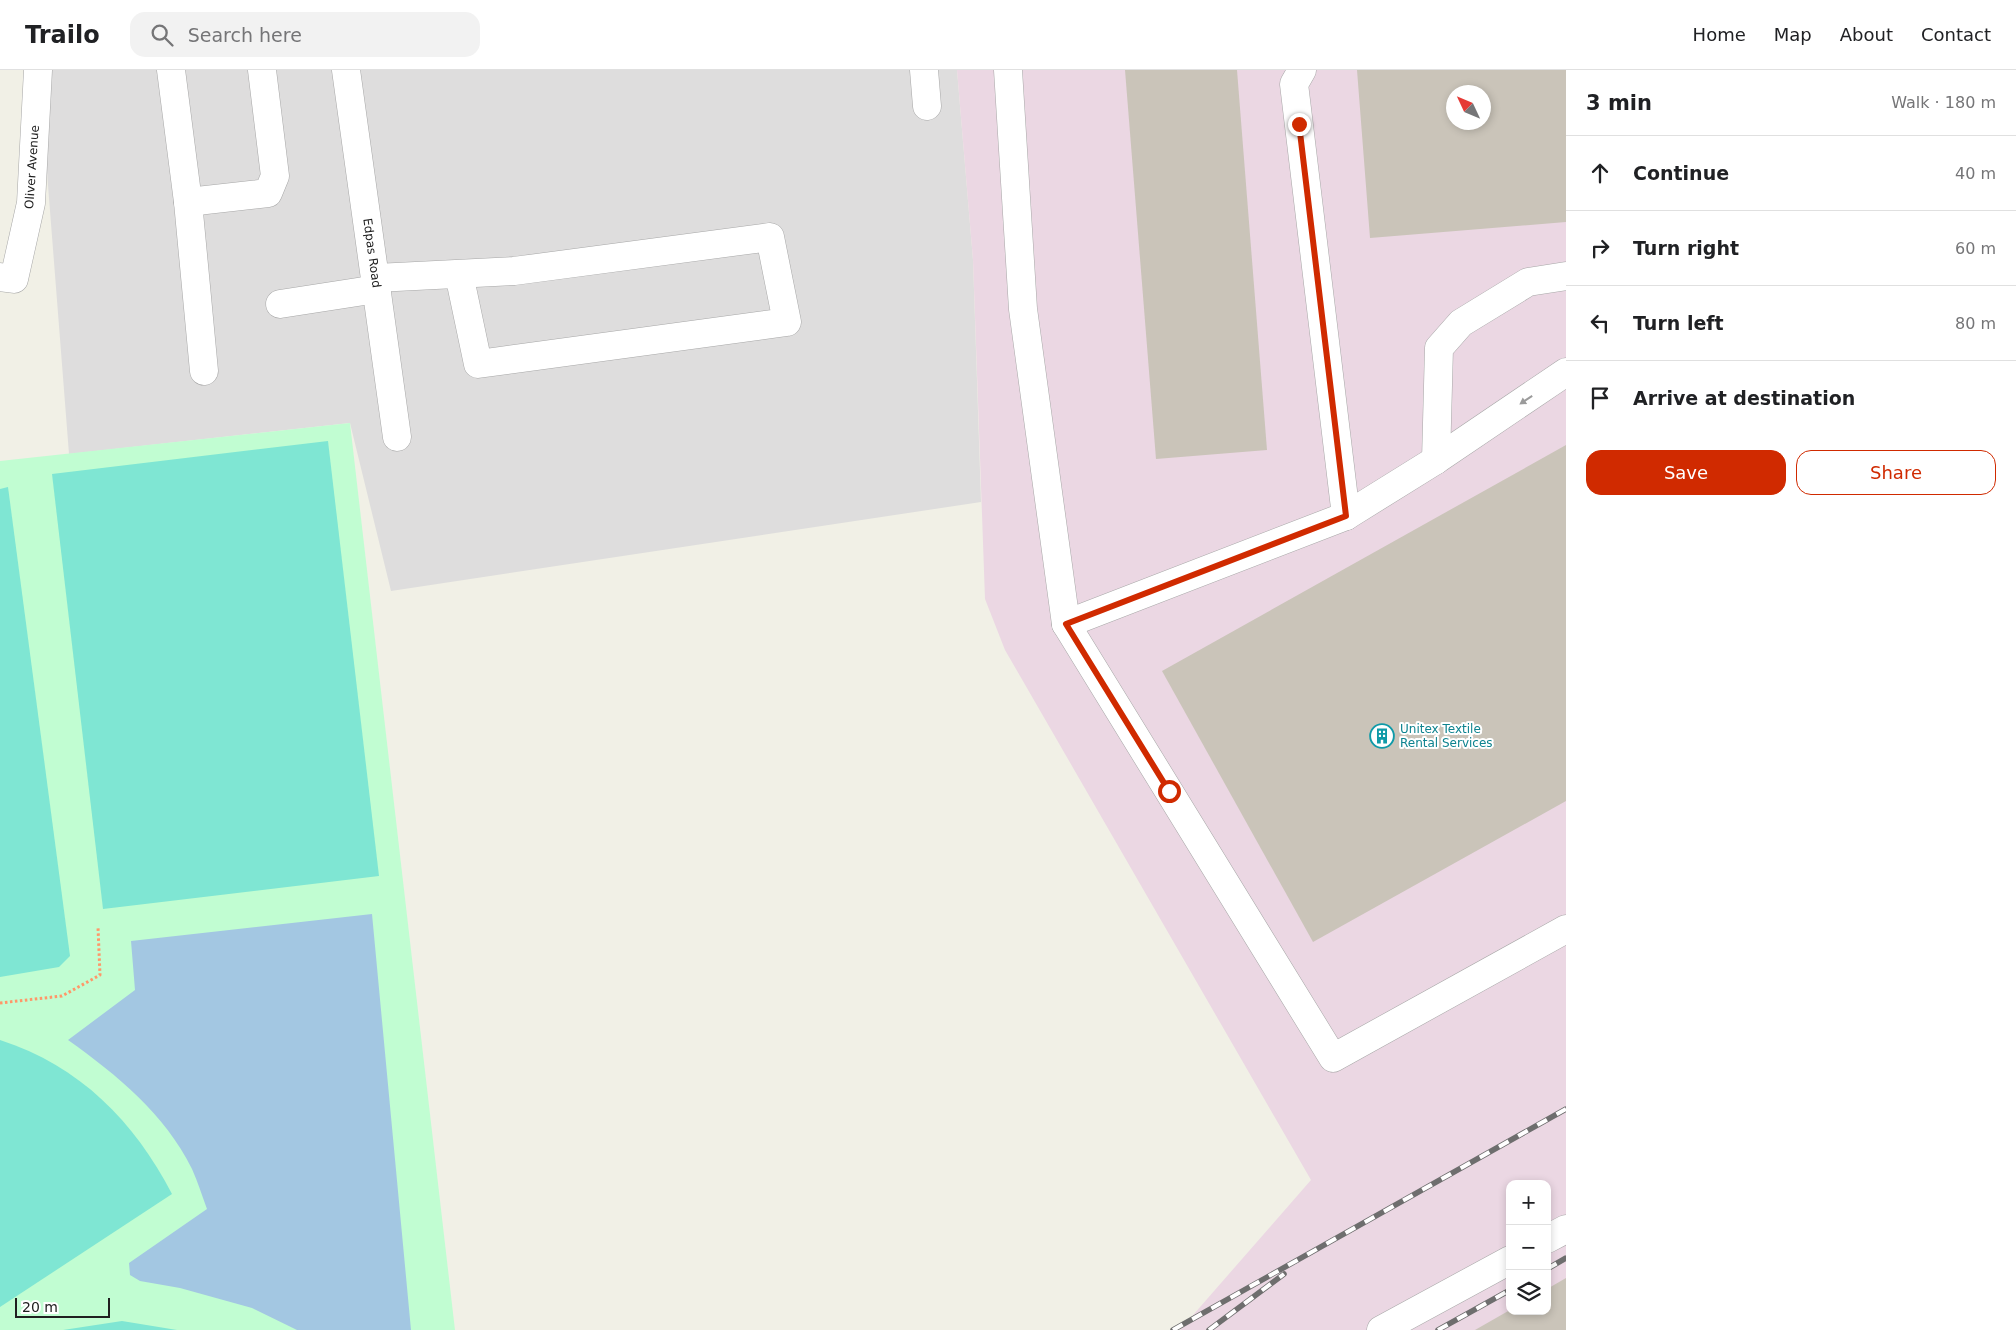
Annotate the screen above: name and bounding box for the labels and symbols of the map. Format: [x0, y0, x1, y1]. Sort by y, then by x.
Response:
north arrow [1446, 85, 1491, 130]
route end [1288, 113, 1311, 136]
street label: Oliver Avenue [22, 125, 42, 209]
street label: Edpas Road [360, 217, 384, 289]
one-way arrow [1519, 395, 1532, 405]
place label: Unitex Textile Rental Services [1400, 722, 1493, 750]
building icon: Unitex Textile Rental Services [1369, 723, 1395, 749]
route start [1158, 780, 1181, 803]
scale bar [15, 1295, 110, 1318]

